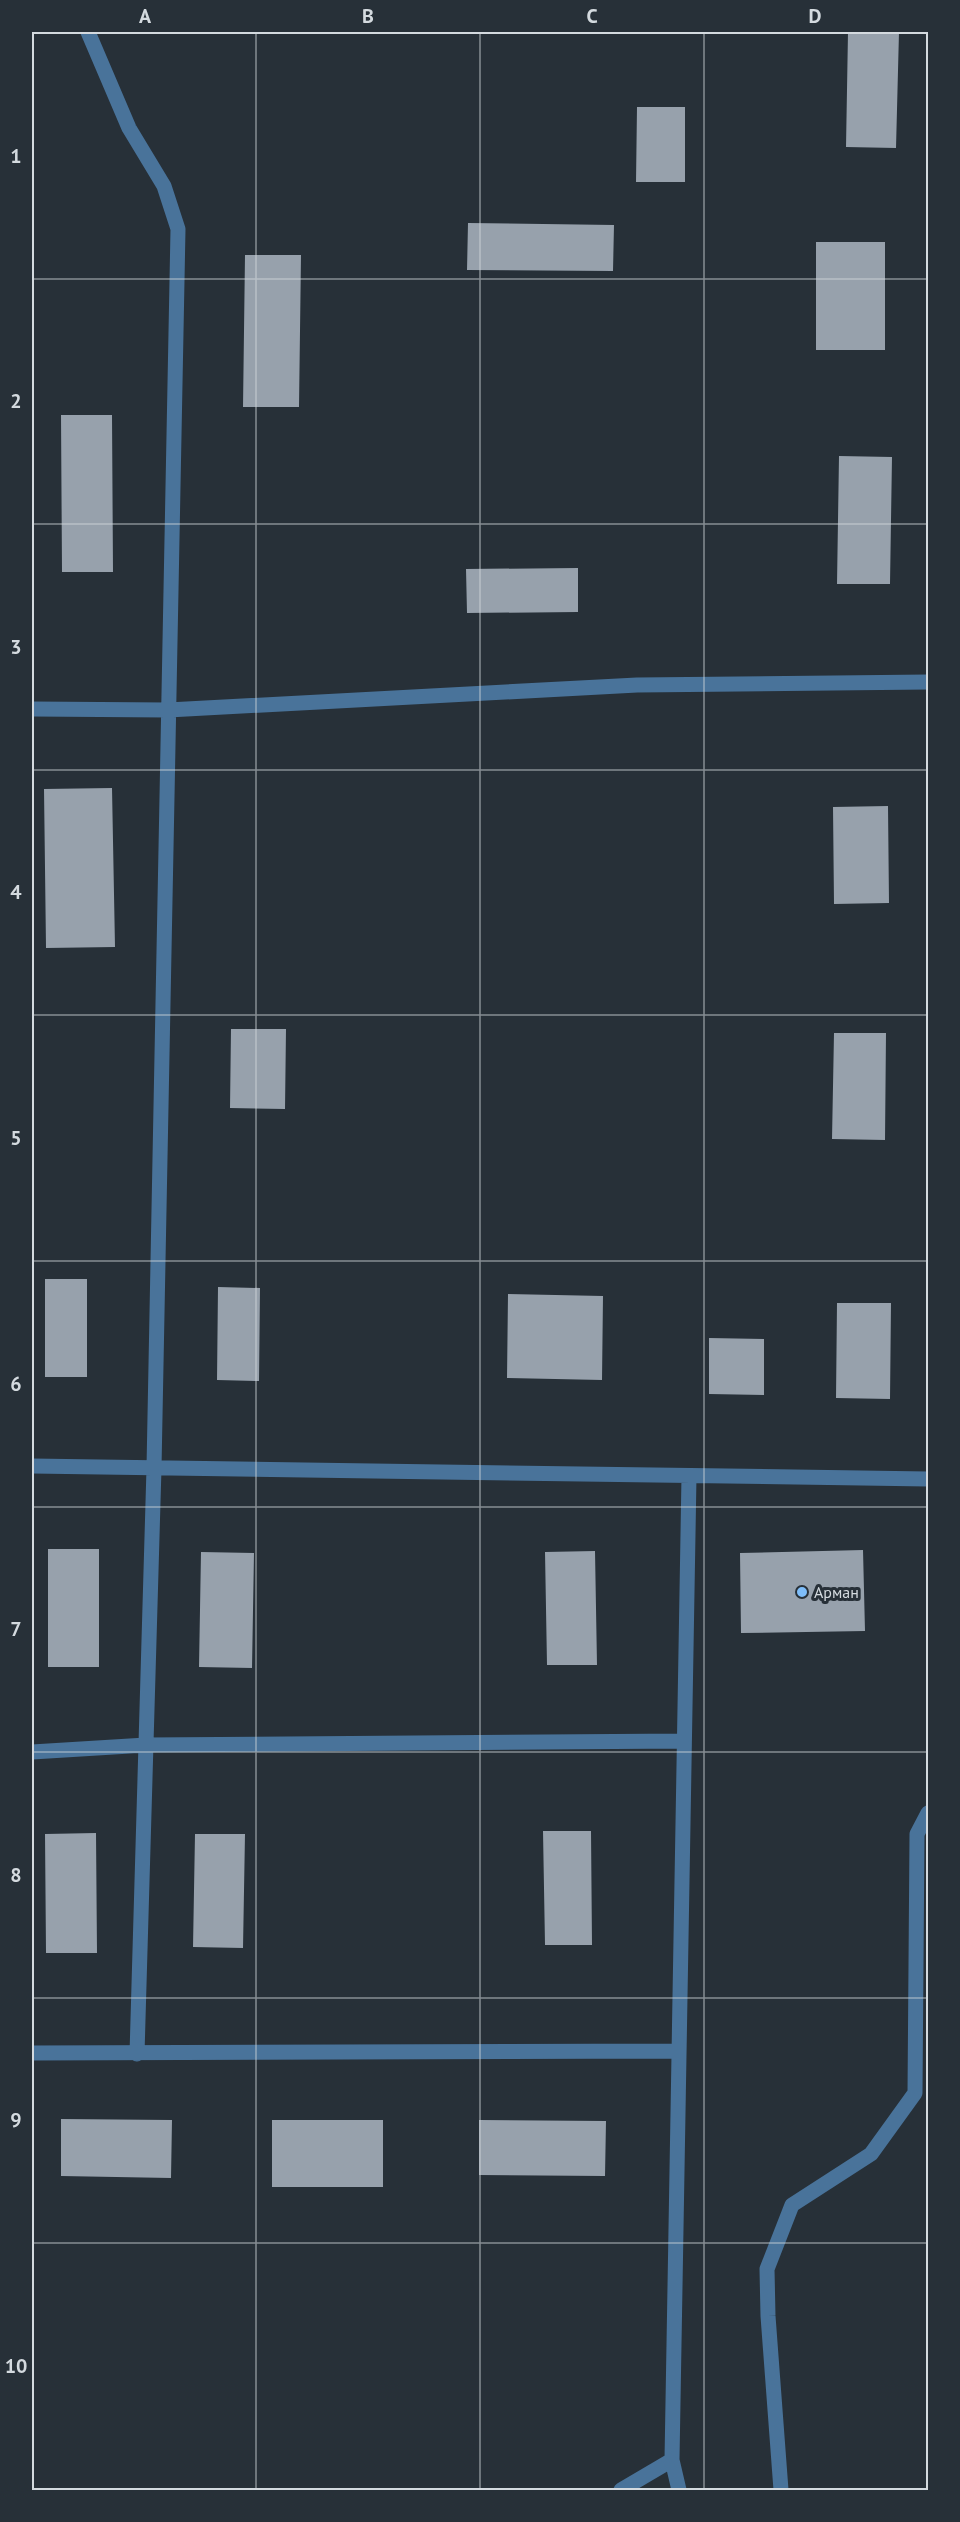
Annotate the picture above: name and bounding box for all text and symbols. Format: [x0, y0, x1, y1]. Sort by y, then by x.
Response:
text: A [139, 3, 152, 29]
text: B [362, 3, 374, 29]
text: C [586, 3, 598, 29]
text: D [809, 3, 822, 29]
text: 1 [10, 143, 22, 169]
text: 2 [10, 388, 22, 414]
text: 3 [10, 634, 22, 660]
text: 4 [10, 879, 22, 905]
text: 5 [10, 1125, 22, 1151]
text: 6 [10, 1371, 22, 1397]
place label: Арман [814, 1582, 859, 1602]
marker: Арман [795, 1585, 809, 1599]
text: 7 [10, 1616, 22, 1642]
text: 8 [10, 1862, 22, 1888]
text: 9 [10, 2107, 22, 2133]
text: 10 [5, 2353, 27, 2379]

